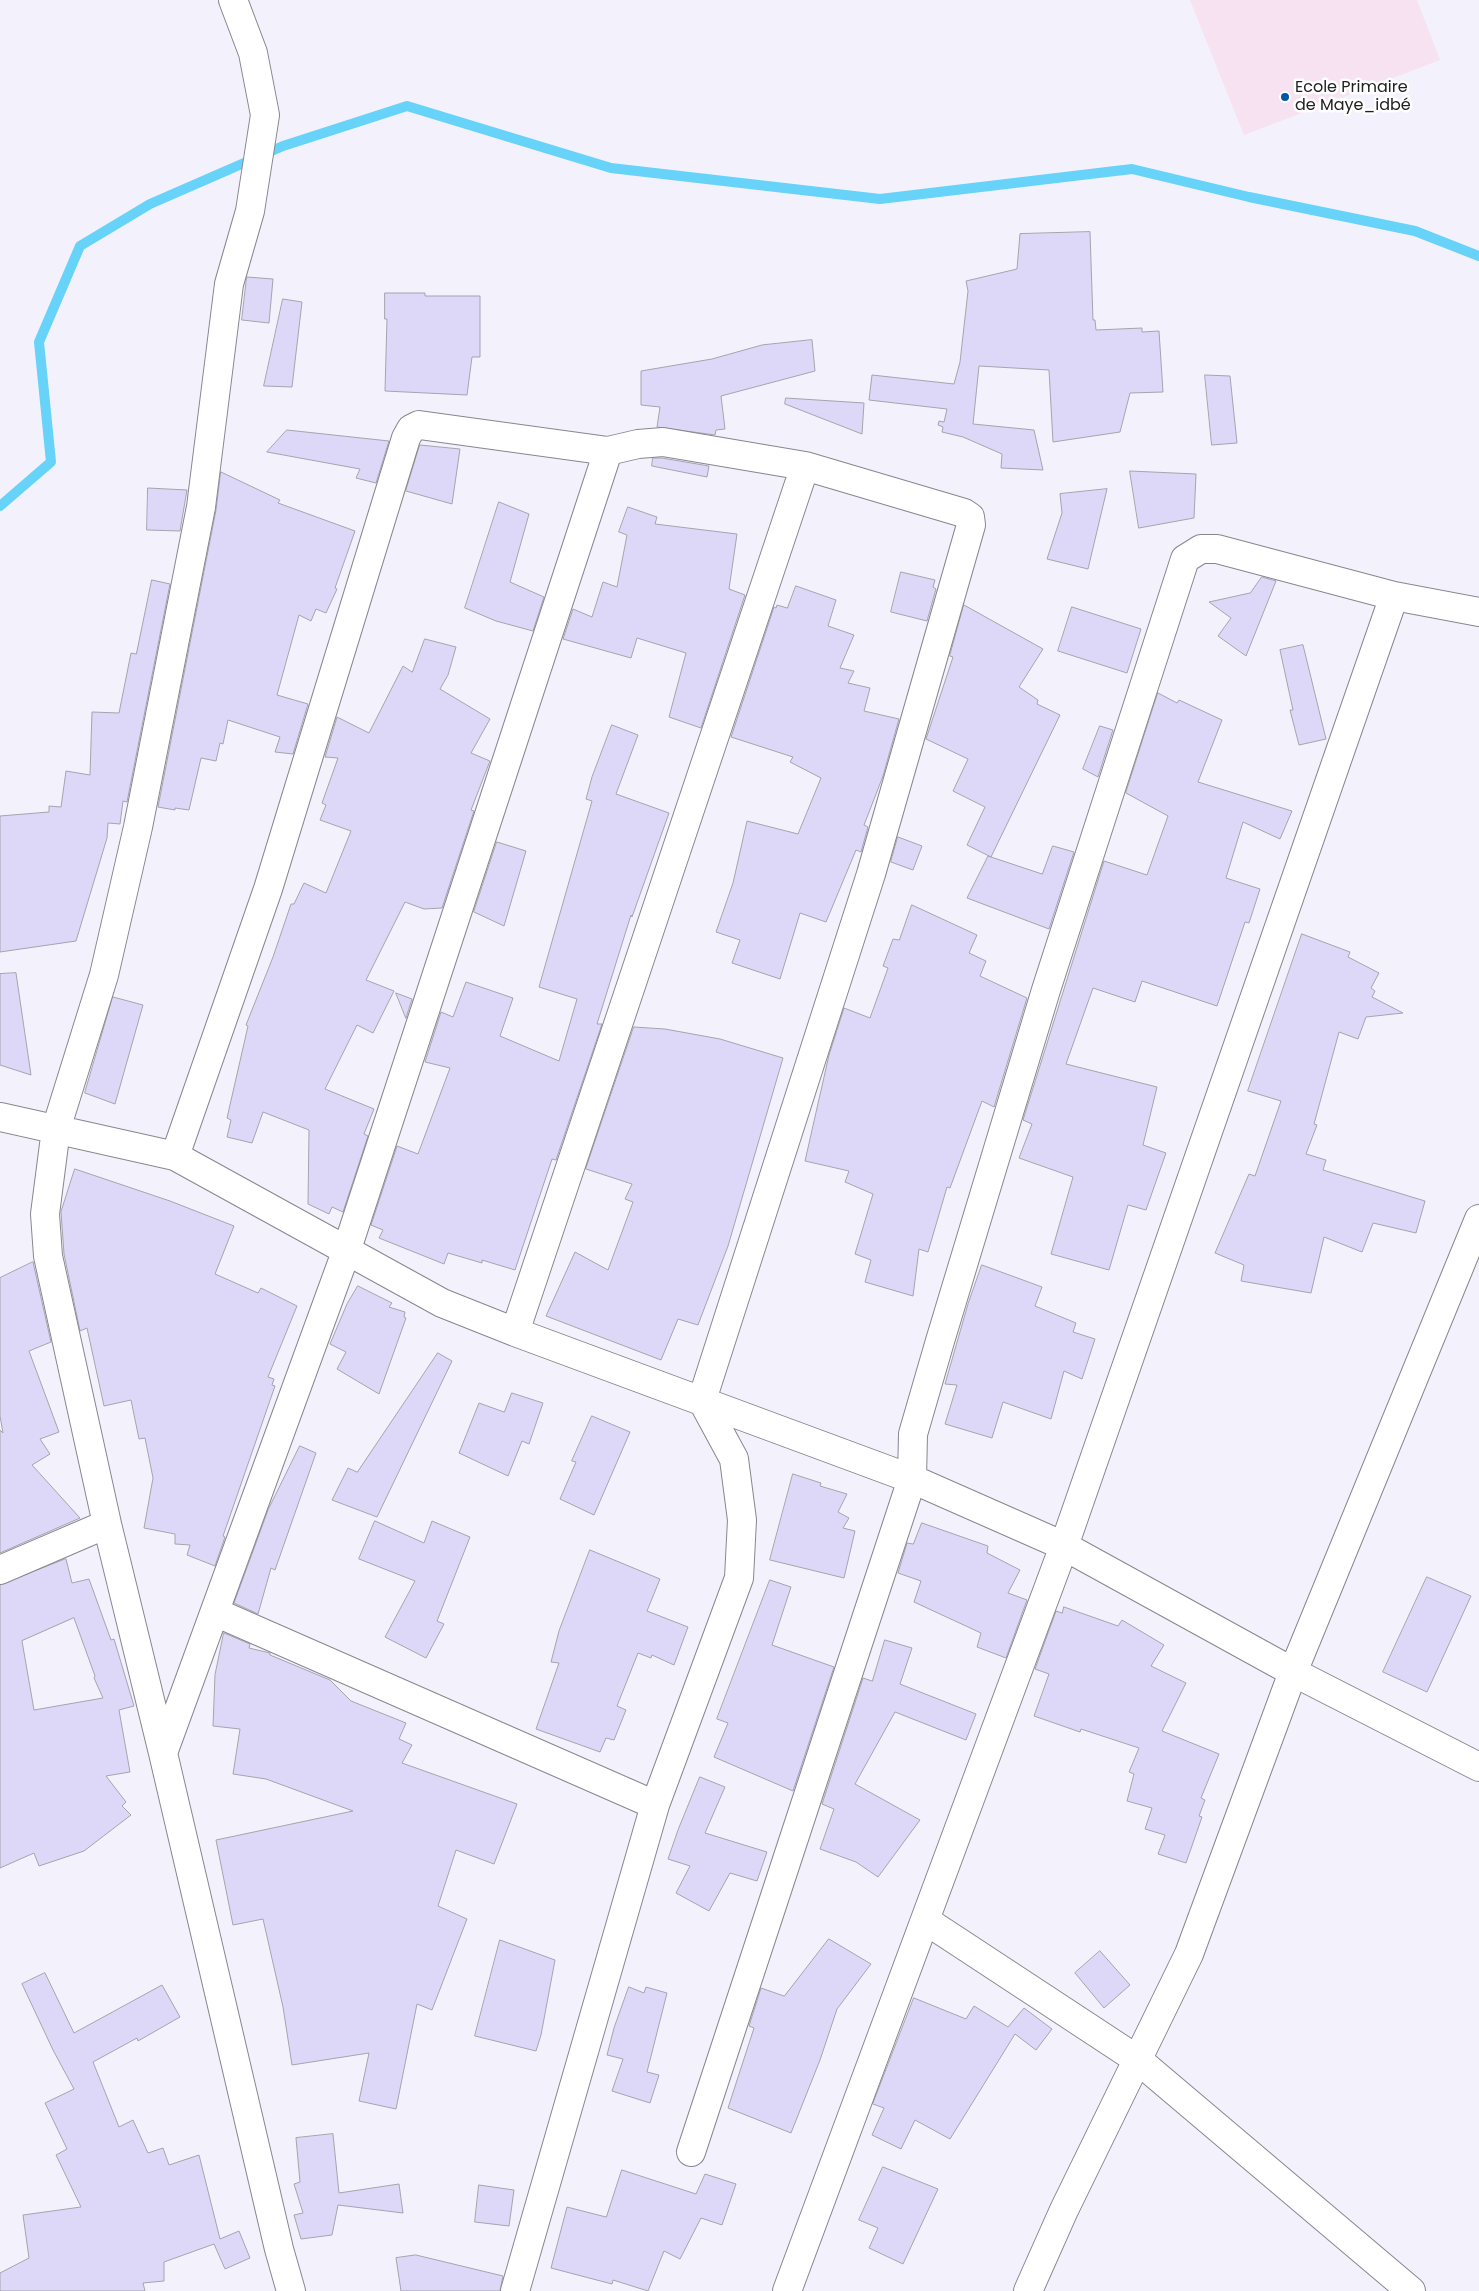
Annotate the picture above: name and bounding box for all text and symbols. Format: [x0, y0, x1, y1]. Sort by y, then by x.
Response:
place label: Ecole Primaire de Maye_idbé [1295, 78, 1411, 116]
marker: Ecole Primaire de Maye_idbé [1279, 91, 1291, 103]

